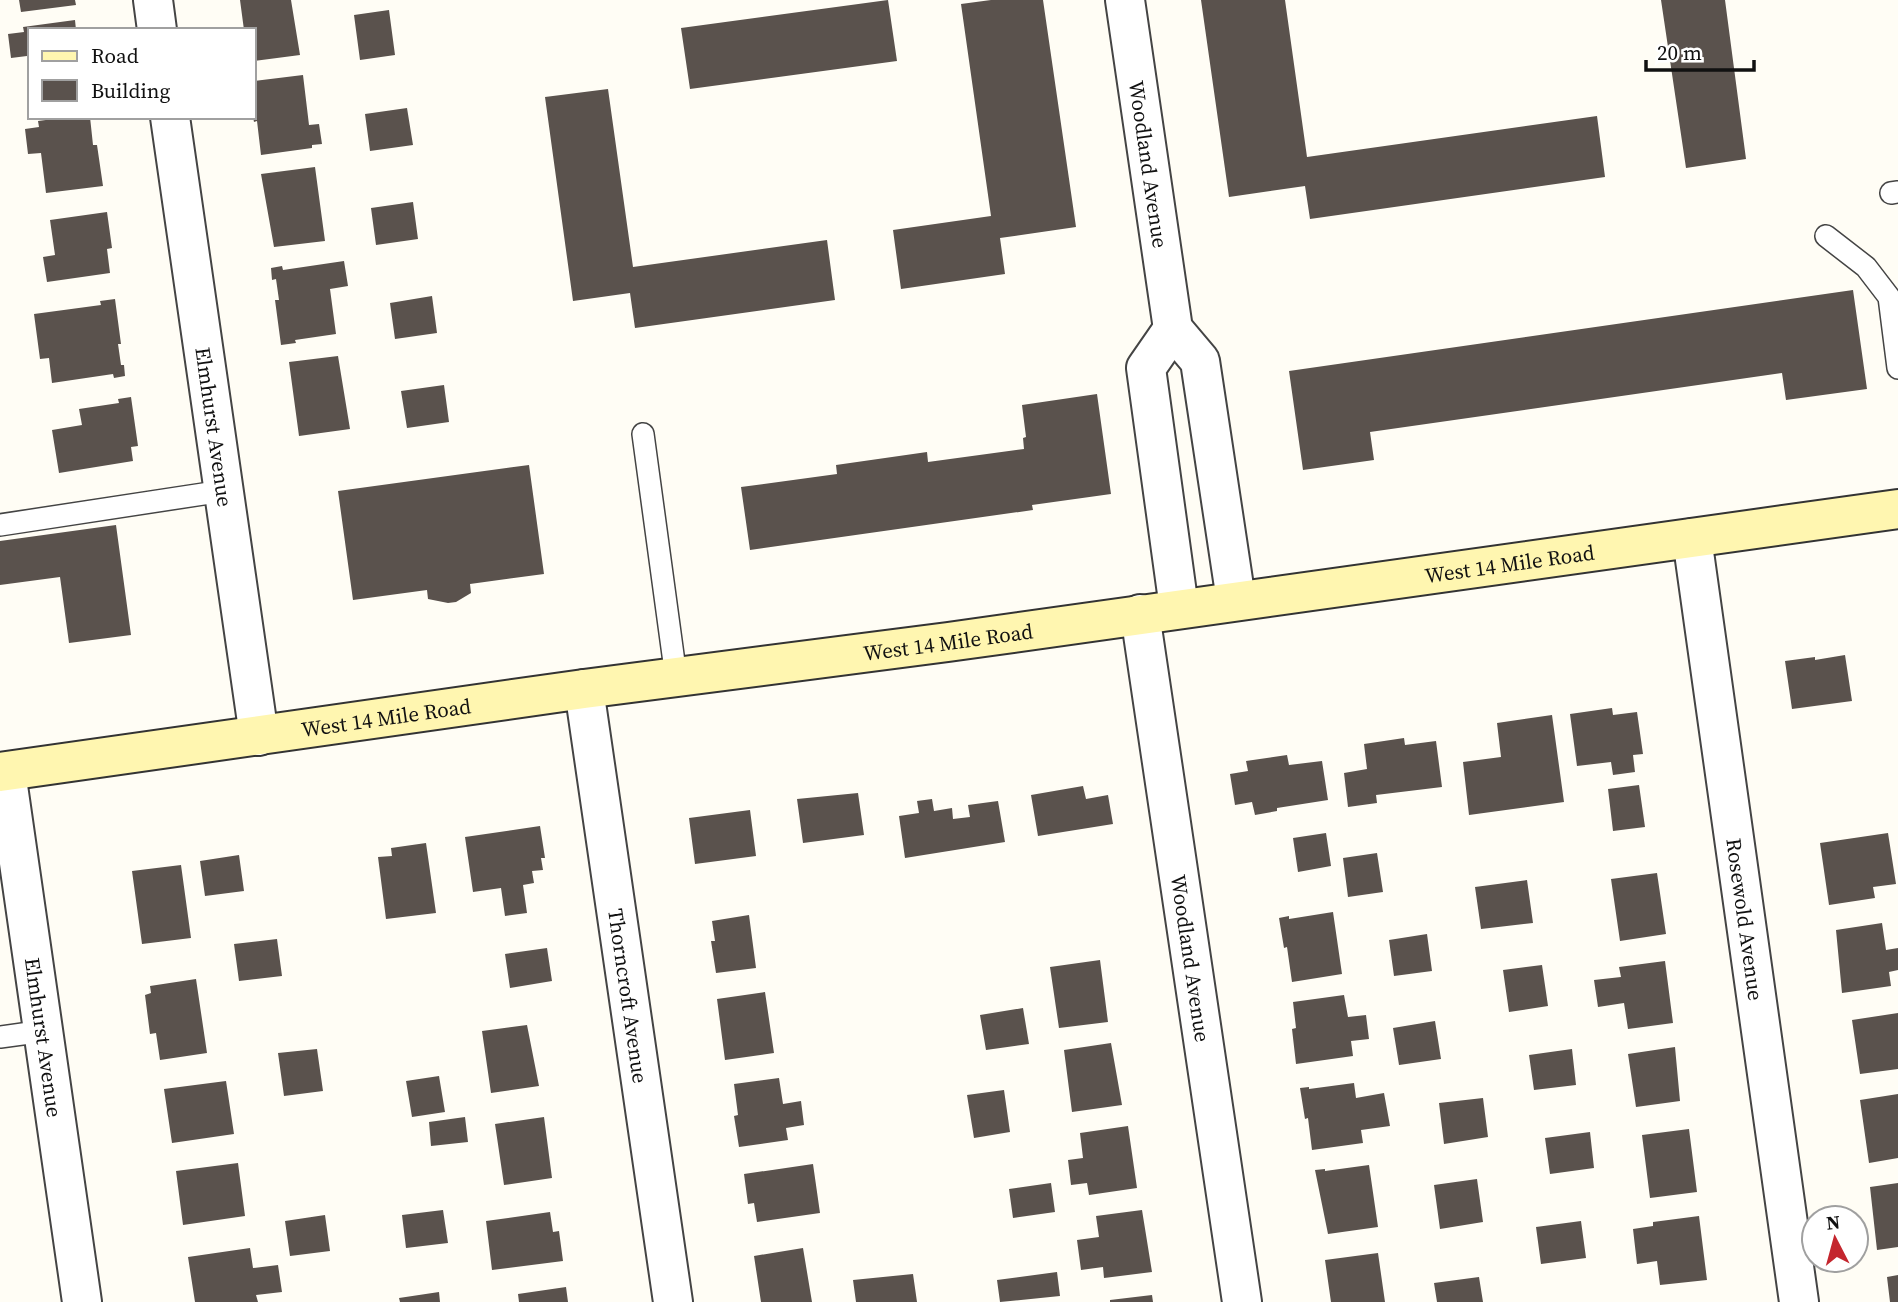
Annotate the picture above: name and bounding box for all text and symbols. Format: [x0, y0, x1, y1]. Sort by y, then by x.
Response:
legend [28, 28, 256, 119]
scale bar [1646, 28, 1755, 72]
text: 20 m [1657, 38, 1702, 67]
text: Road [91, 41, 139, 70]
text: Building [91, 76, 170, 105]
street label: Woodland Avenue [1122, 79, 1176, 250]
street label: Elmhurst Avenue [189, 345, 240, 509]
street label: West 14 Mile Road [1423, 537, 1596, 590]
street label: West 14 Mile Road [861, 616, 1035, 667]
street label: West 14 Mile Road [299, 691, 473, 744]
street label: Rosewold Avenue [1720, 836, 1771, 1002]
street label: Woodland Avenue [1164, 873, 1218, 1044]
street label: Thorncroft Avenue [602, 906, 656, 1085]
street label: Elmhurst Avenue [18, 955, 70, 1119]
north arrow [1800, 1204, 1870, 1274]
text: N [1825, 1208, 1842, 1236]

